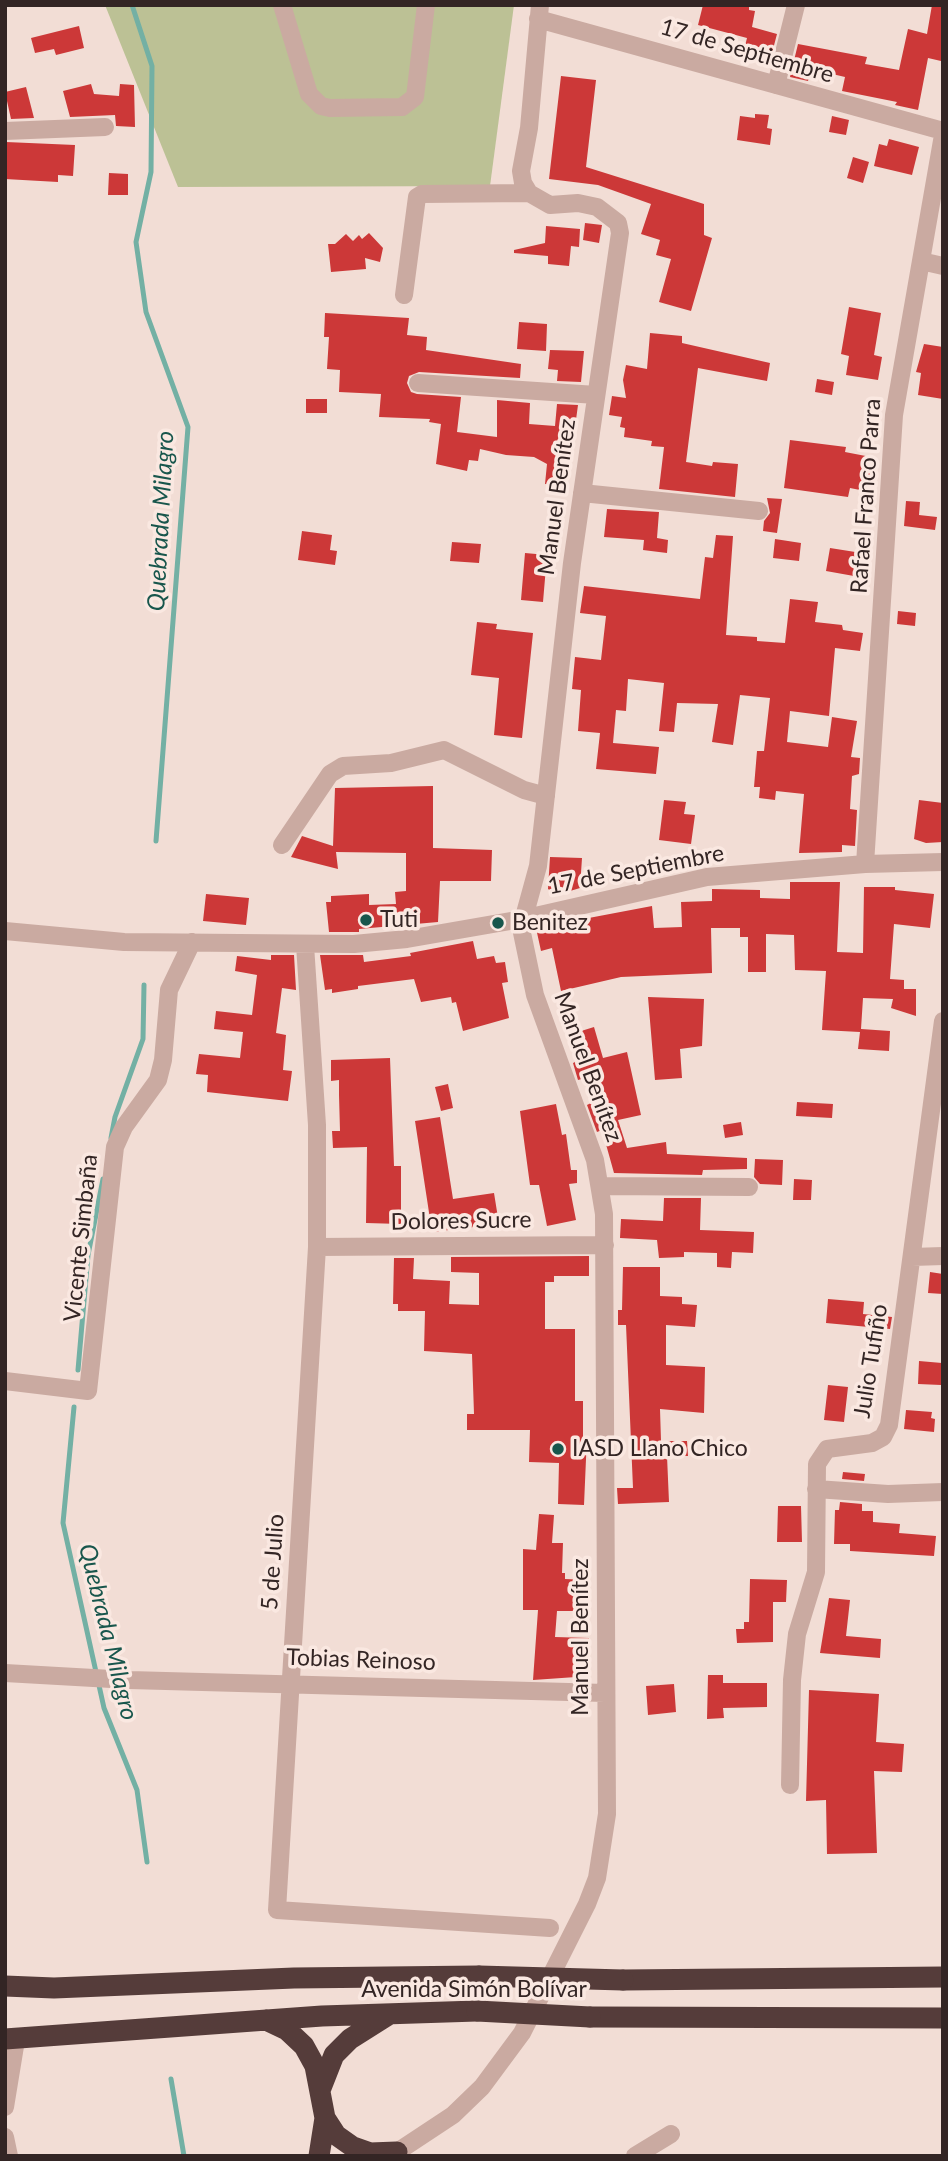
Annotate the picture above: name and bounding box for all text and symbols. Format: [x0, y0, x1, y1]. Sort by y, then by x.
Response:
street label: 17 de Septiembre [657, 13, 837, 89]
street label: Rafael Franco Parra [845, 398, 887, 594]
street label: Manuel Benítez [532, 417, 582, 577]
water label: Quebrada Milagro [142, 430, 180, 612]
street label: 17 de Septiembre [546, 839, 726, 901]
place label: Tuti [380, 906, 418, 934]
place label: Benitez [512, 909, 588, 937]
marker: Tuti [358, 912, 374, 928]
marker: Benitez [490, 915, 506, 931]
street label: Manuel Benítez [548, 988, 628, 1146]
street label: Vicente Simbaña [58, 1153, 104, 1323]
street label: Dolores Sucre [390, 1206, 532, 1236]
street label: Julio Tufiño [848, 1302, 894, 1420]
place label: IASD Llano Chico [572, 1435, 748, 1463]
marker: IASD Llano Chico [550, 1441, 566, 1457]
street label: 5 de Julio [256, 1513, 290, 1611]
water label: Quebrada Milagro [72, 1541, 144, 1723]
street label: Manuel Benítez [567, 1558, 595, 1716]
street label: Tobias Reinoso [286, 1644, 436, 1676]
street label: Avenida Simón Bolívar [361, 1976, 587, 2004]

